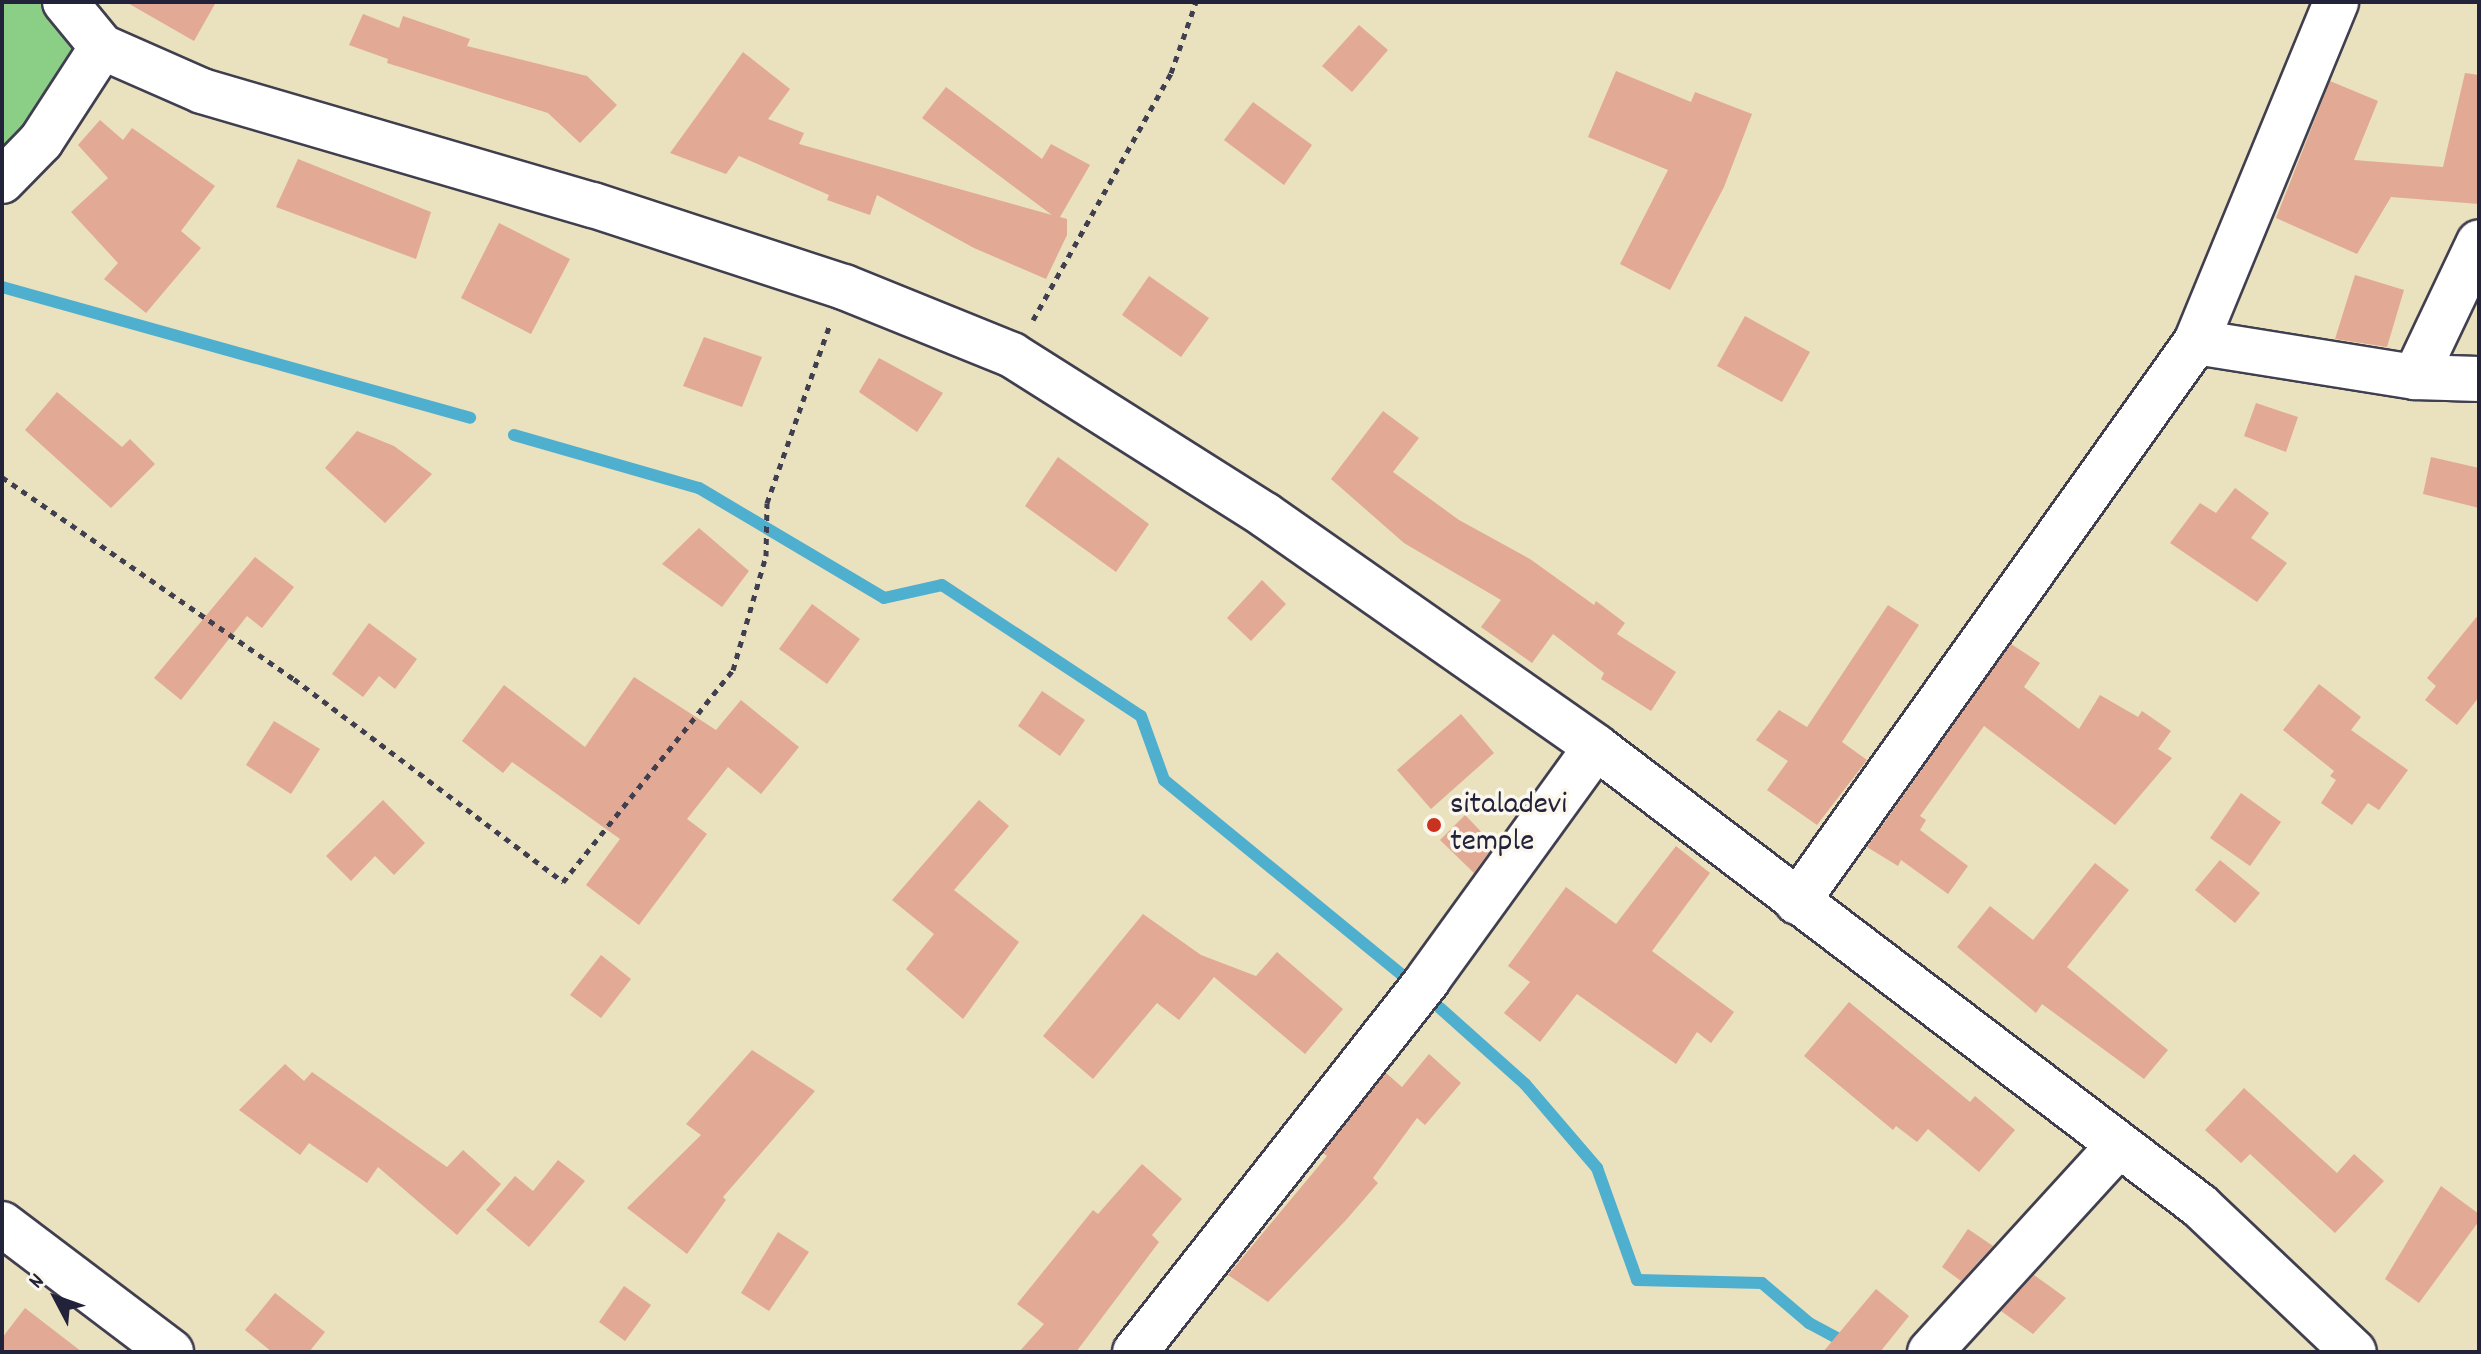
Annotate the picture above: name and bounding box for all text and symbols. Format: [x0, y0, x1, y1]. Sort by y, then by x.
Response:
place label: sitaladevi temple [1450, 788, 1567, 863]
marker: sitaladevi temple [1425, 816, 1443, 834]
north arrow [16, 1258, 96, 1338]
text: N [22, 1268, 53, 1296]

